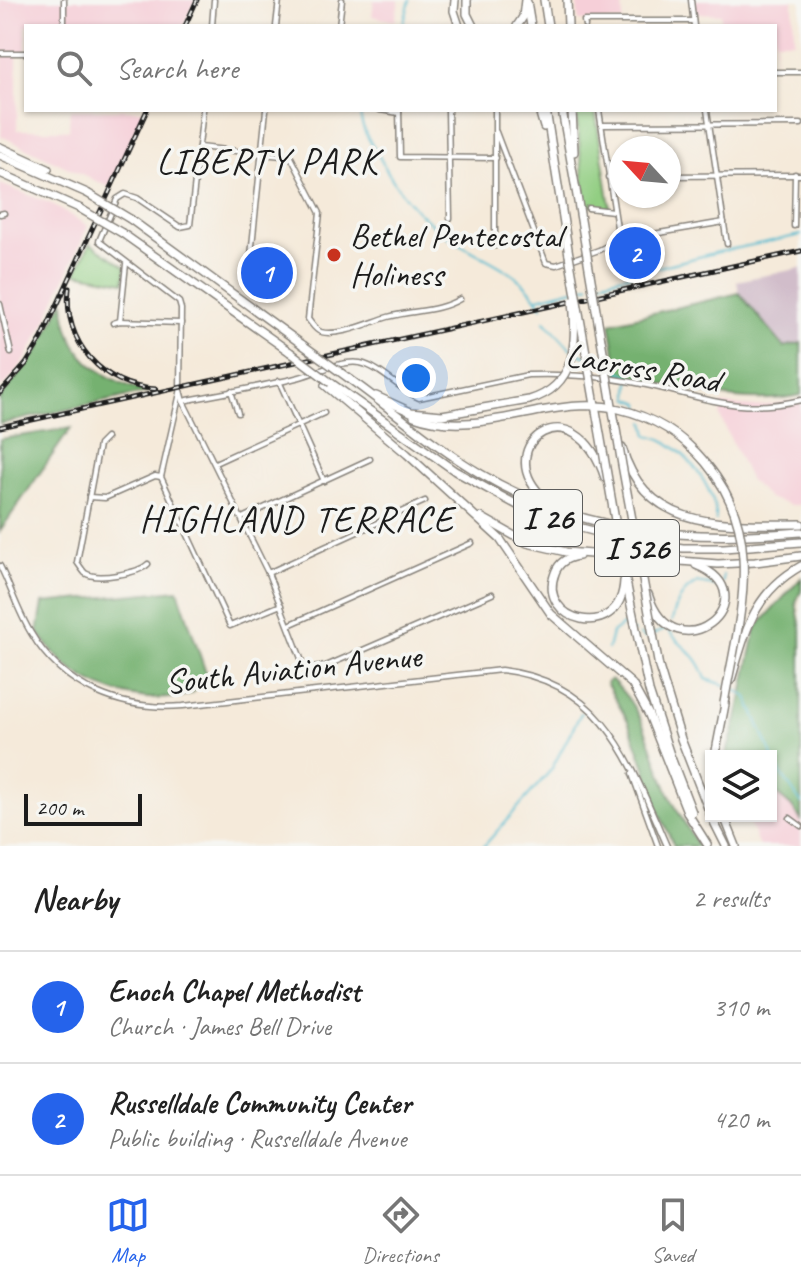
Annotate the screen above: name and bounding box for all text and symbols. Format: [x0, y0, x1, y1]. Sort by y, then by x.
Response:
search box [24, 24, 777, 112]
icon: search [52, 46, 96, 90]
text: Search here [116, 49, 238, 87]
north arrow [609, 136, 681, 208]
district label: LIBERTY PARK [157, 138, 385, 184]
place label: Bethel Pentecostal Holiness [350, 214, 568, 296]
pin: 2 [609, 223, 661, 283]
pin: 1 [241, 243, 293, 303]
marker: Bethel Pentecostal Holiness [325, 246, 343, 264]
street label: Lacross Road [563, 333, 729, 403]
your location [396, 358, 436, 398]
road number: I 26 [514, 490, 582, 546]
district label: HIGHLAND TERRACE [140, 496, 456, 542]
road number: I 526 [595, 520, 679, 576]
street label: South Aviation Avenue [163, 633, 425, 703]
map controls [705, 750, 777, 822]
button: layers [705, 750, 777, 822]
scale bar [24, 790, 142, 826]
text: 200 m [36, 794, 83, 822]
text: Nearby [32, 877, 118, 920]
text: 2 results [693, 882, 769, 915]
text: Enoch Chapel Methodist [108, 972, 360, 1010]
text: 1 [52, 991, 64, 1024]
text: 310 m [713, 991, 769, 1024]
text: Church · James Bell Drive [108, 1010, 331, 1043]
text: Russelldale Community Center [108, 1084, 411, 1122]
text: 2 [52, 1103, 64, 1136]
text: 420 m [713, 1103, 769, 1136]
text: Public building · Russelldale Avenue [108, 1122, 406, 1155]
tab: Map [106, 1193, 150, 1269]
tab: Directions [362, 1193, 439, 1269]
tab: Saved [651, 1193, 695, 1269]

